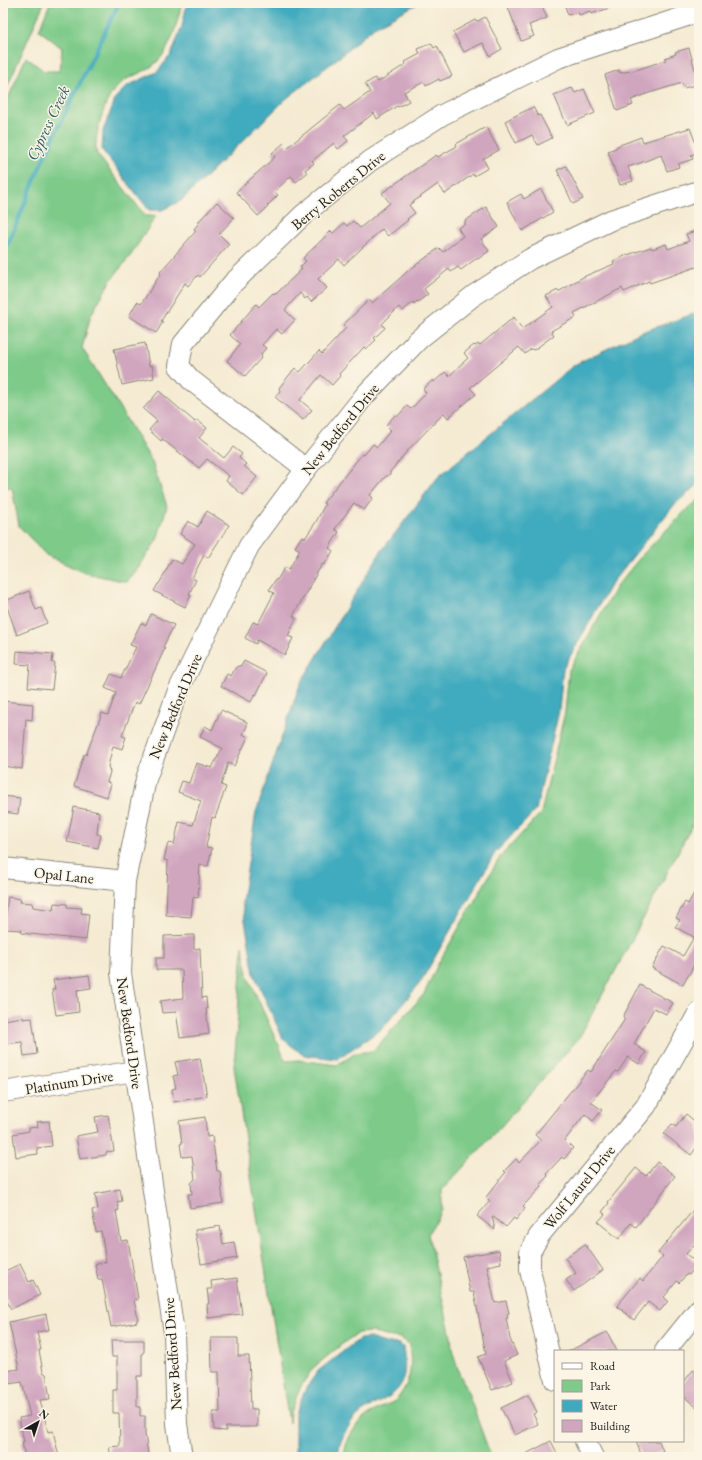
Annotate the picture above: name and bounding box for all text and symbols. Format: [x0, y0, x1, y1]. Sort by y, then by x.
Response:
water label: Cypress Creek [21, 81, 75, 164]
street label: Berry Roberts Drive [287, 146, 389, 234]
street label: New Bedford Drive [297, 379, 383, 479]
street label: New Bedford Drive [144, 650, 206, 762]
street label: Opal Lane [33, 862, 95, 888]
street label: New Bedford Drive [113, 976, 147, 1090]
street label: Platinum Drive [24, 1066, 114, 1098]
street label: Wolf Laurel Drive [539, 1141, 619, 1233]
street label: New Bedford Drive [159, 1297, 185, 1411]
legend [554, 1350, 684, 1442]
text: Road [590, 1358, 616, 1374]
text: Park [590, 1378, 611, 1394]
text: Water [590, 1398, 617, 1414]
north arrow [18, 1402, 58, 1442]
text: N [36, 1406, 52, 1423]
text: Building [590, 1418, 631, 1434]

